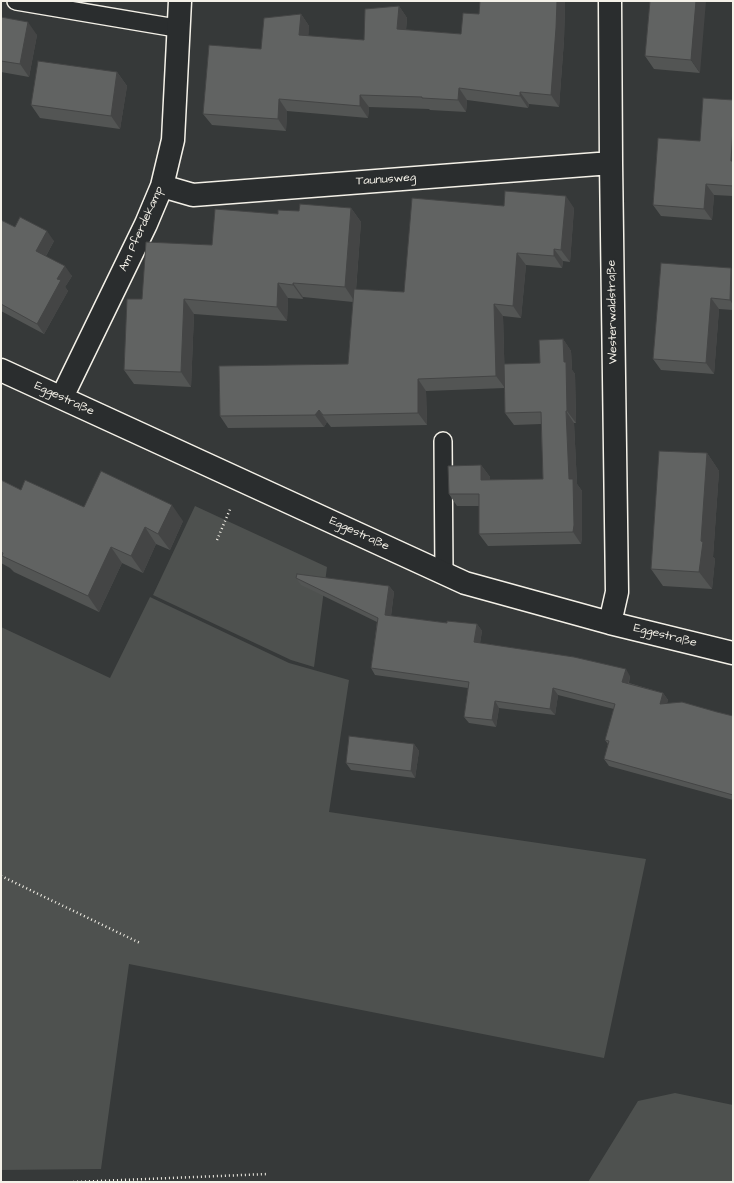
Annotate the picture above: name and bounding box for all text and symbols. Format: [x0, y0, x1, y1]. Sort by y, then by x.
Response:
street label: Taunusweg [355, 171, 417, 189]
street label: Am Pferdekamp [117, 184, 167, 274]
street label: Westerwaldstraße [605, 260, 621, 364]
street label: Eggestraße [32, 379, 96, 419]
street label: Eggestraße [327, 514, 391, 554]
street label: Eggestraße [632, 621, 698, 651]

